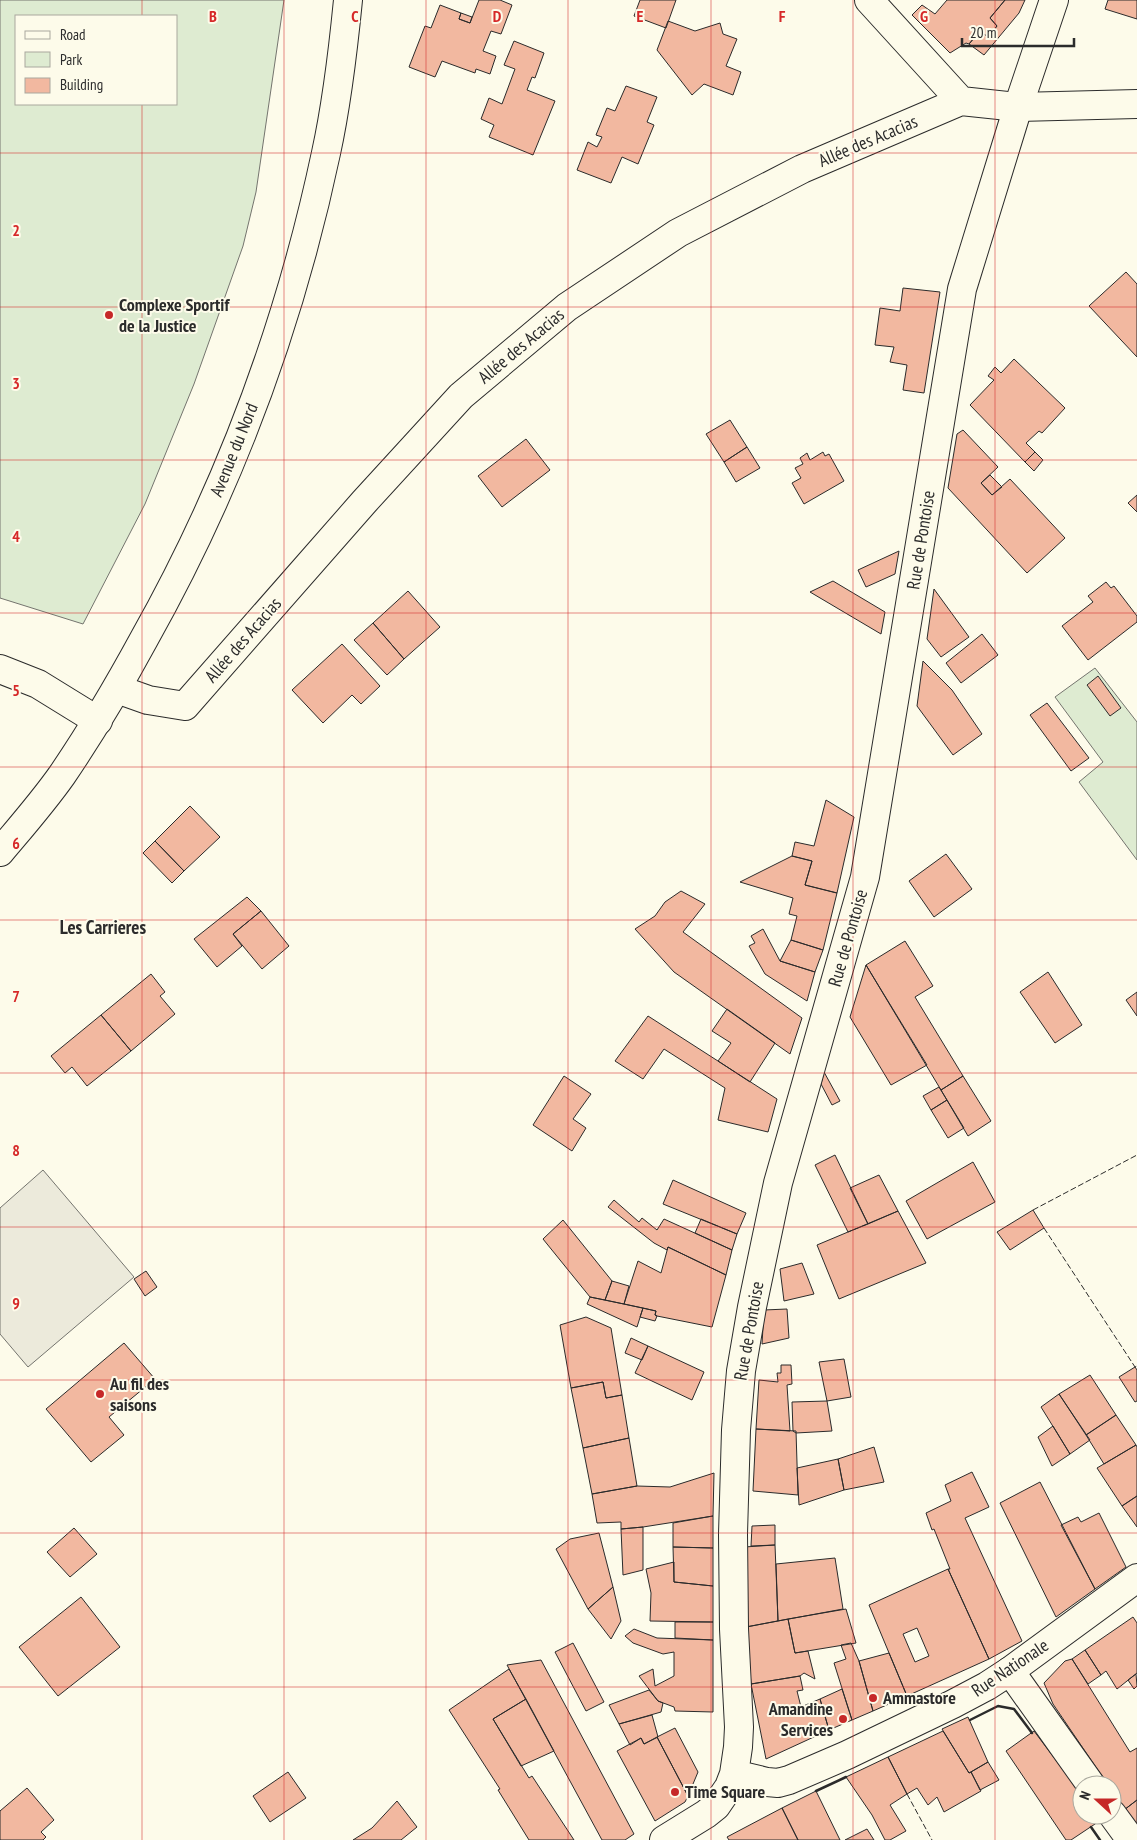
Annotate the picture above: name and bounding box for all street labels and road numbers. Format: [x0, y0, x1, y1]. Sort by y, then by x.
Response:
street label: Allée des Acacias [815, 109, 921, 172]
street label: Allée des Acacias [473, 303, 569, 388]
street label: Avenue du Nord [204, 400, 263, 500]
street label: Rue de Pontoise [901, 489, 940, 591]
street label: Allée des Acacias [199, 592, 286, 687]
street label: Rue de Pontoise [823, 887, 872, 989]
street label: Rue de Pontoise [728, 1280, 769, 1382]
street label: Rue Nationale [967, 1633, 1053, 1702]

